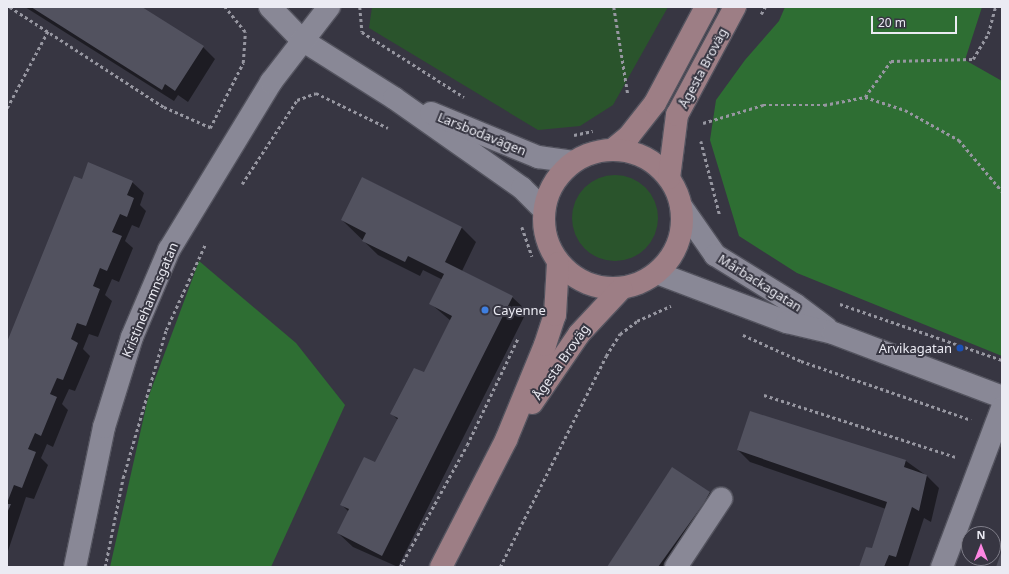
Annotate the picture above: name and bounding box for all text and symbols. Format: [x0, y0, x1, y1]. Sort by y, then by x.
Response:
scale bar [873, 8, 959, 34]
text: 20 m [878, 14, 906, 31]
street label: Ågesta Broväg [675, 25, 731, 111]
street label: Larsbodavägen [435, 109, 529, 159]
street label: Kristinehamnsgatan [119, 240, 181, 360]
street label: Mårbackagatan [715, 251, 805, 315]
place label: Cayenne [493, 302, 546, 318]
marker: Cayenne [480, 305, 490, 315]
street label: Ågesta Broväg [529, 321, 593, 403]
place label: Arvikagatan [879, 340, 952, 356]
marker: Arvikagatan [955, 343, 965, 353]
north arrow [961, 526, 1001, 566]
text: N [977, 527, 985, 542]

